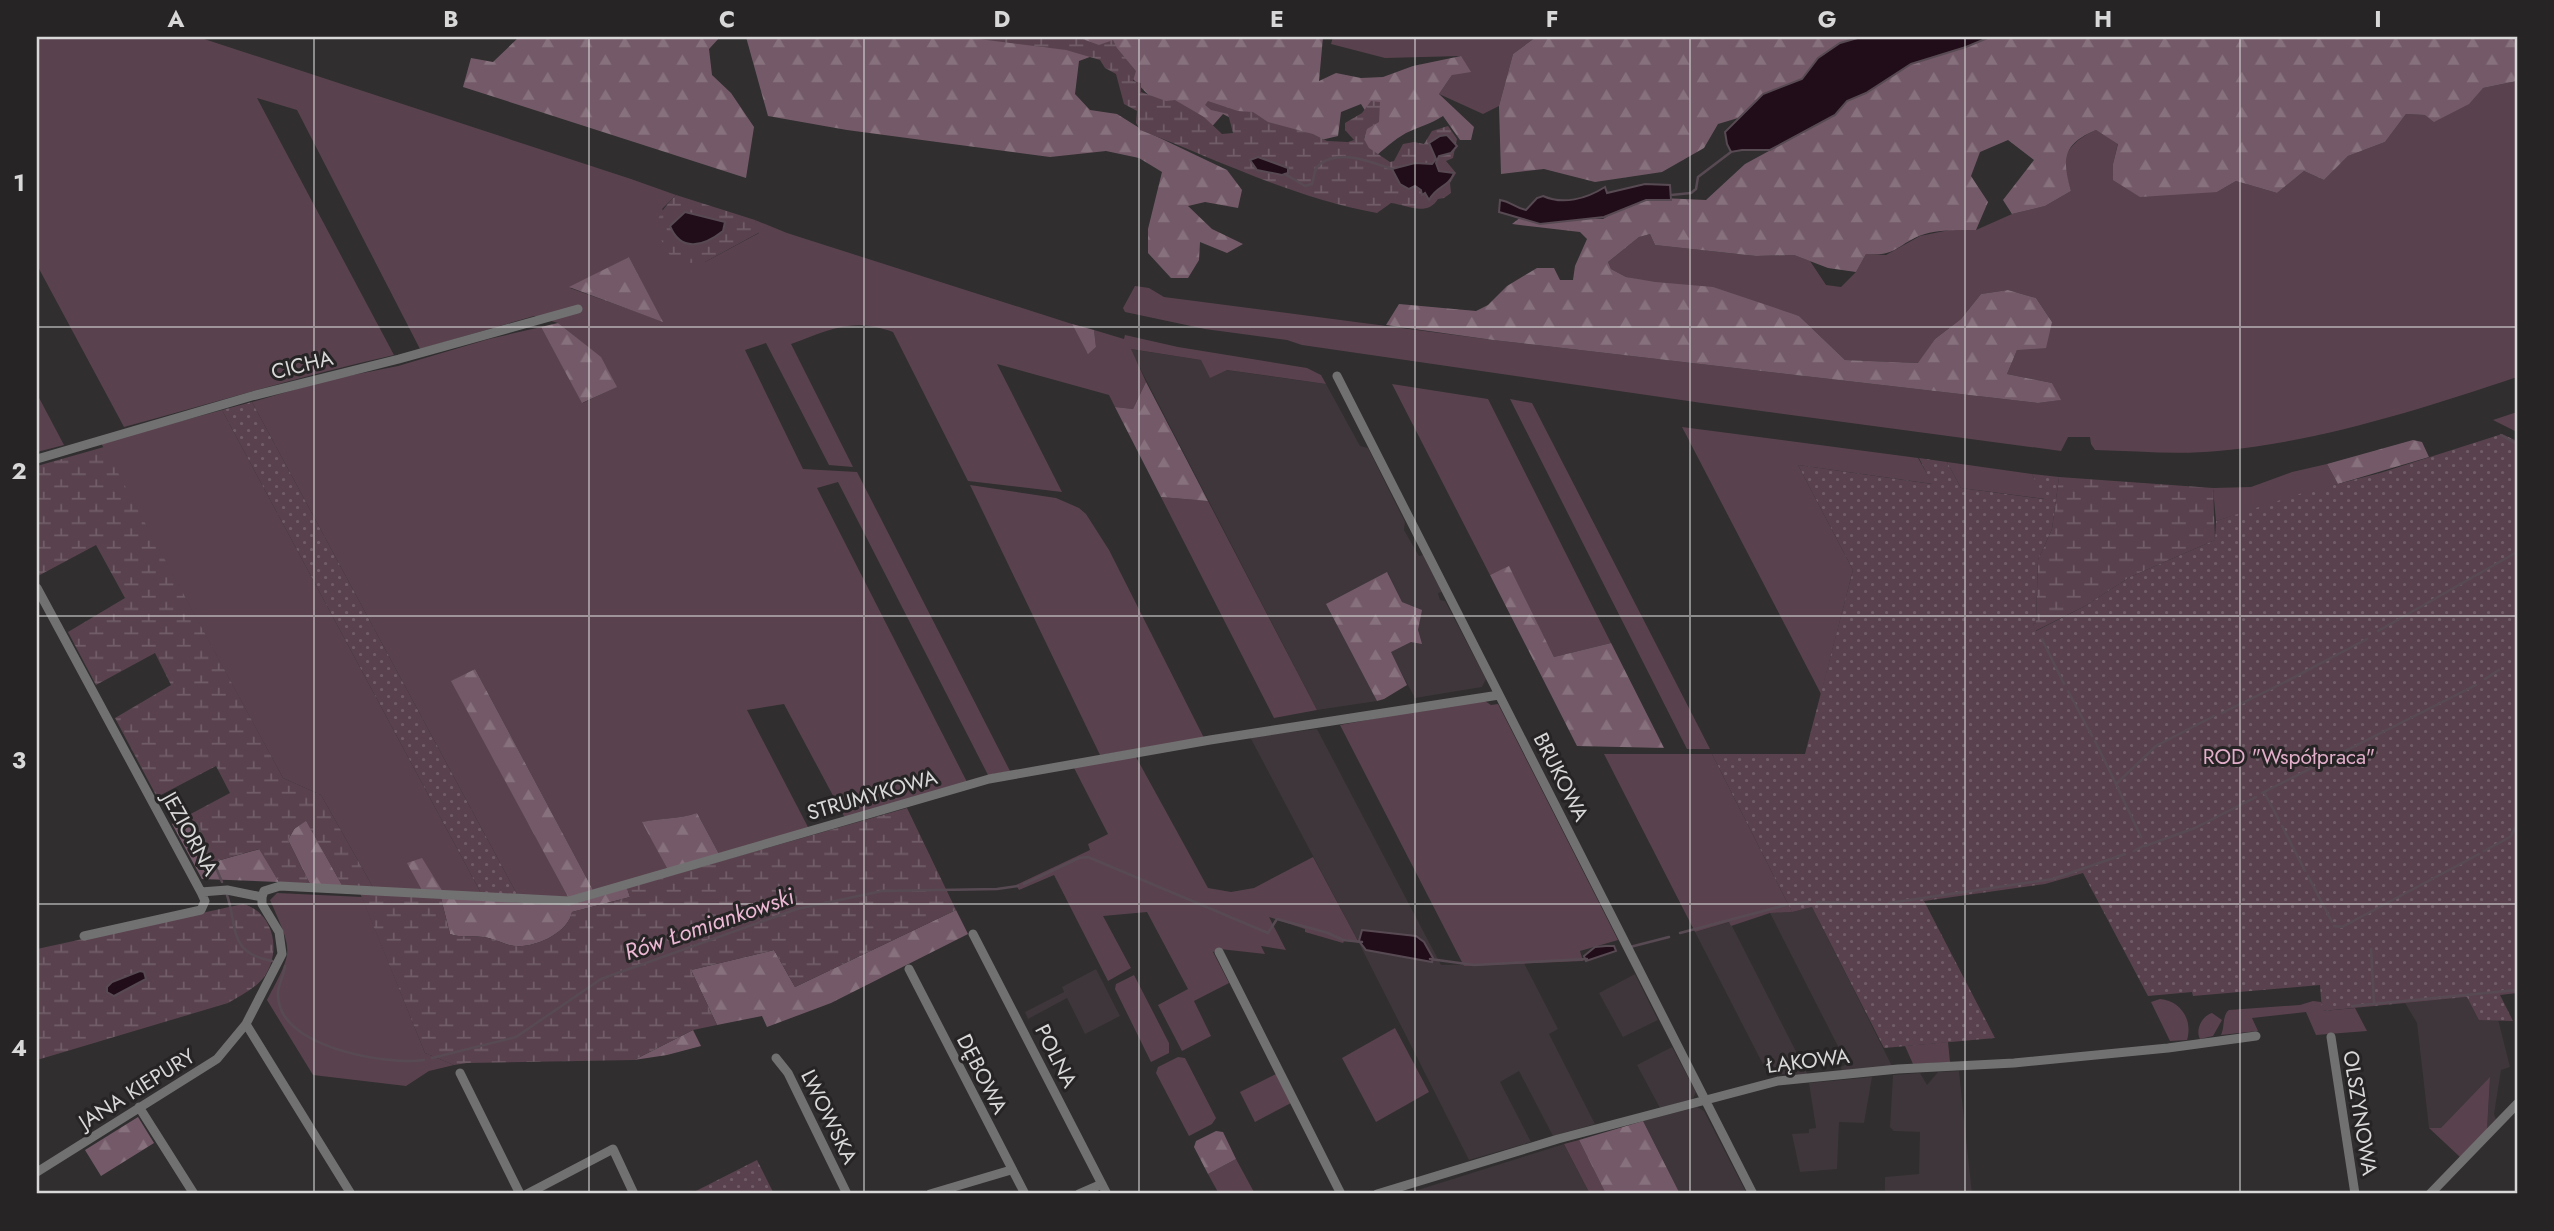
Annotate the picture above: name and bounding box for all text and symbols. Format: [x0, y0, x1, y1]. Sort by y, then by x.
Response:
text: A [167, 2, 185, 36]
text: B [443, 2, 459, 36]
text: C [719, 2, 735, 36]
text: D [994, 2, 1011, 36]
text: E [1270, 2, 1284, 36]
text: F [1546, 2, 1558, 36]
text: G [1818, 2, 1836, 36]
text: H [2094, 2, 2112, 36]
text: I [2374, 2, 2382, 36]
text: 1 [13, 166, 25, 200]
street label: CICHA [268, 343, 336, 387]
text: 2 [11, 454, 27, 488]
street label: BRUKOWA [1526, 727, 1596, 827]
park label: ROD "Współpraca" [2203, 742, 2375, 772]
text: 3 [12, 743, 26, 777]
street label: STRUMYKOWA [803, 762, 941, 828]
street label: JEZIORNA [153, 784, 225, 881]
water label: Rów Łomiankowski [620, 879, 800, 969]
street label: POLNA [1027, 1019, 1085, 1093]
street label: DĘBOWA [949, 1029, 1015, 1119]
text: 4 [11, 1031, 27, 1065]
street label: JANA KIEPURY [70, 1041, 201, 1138]
street label: ŁĄKOWA [1764, 1041, 1851, 1081]
street label: OLSZYNOWA [2335, 1048, 2385, 1178]
street label: LWOWSKA [793, 1065, 865, 1169]

